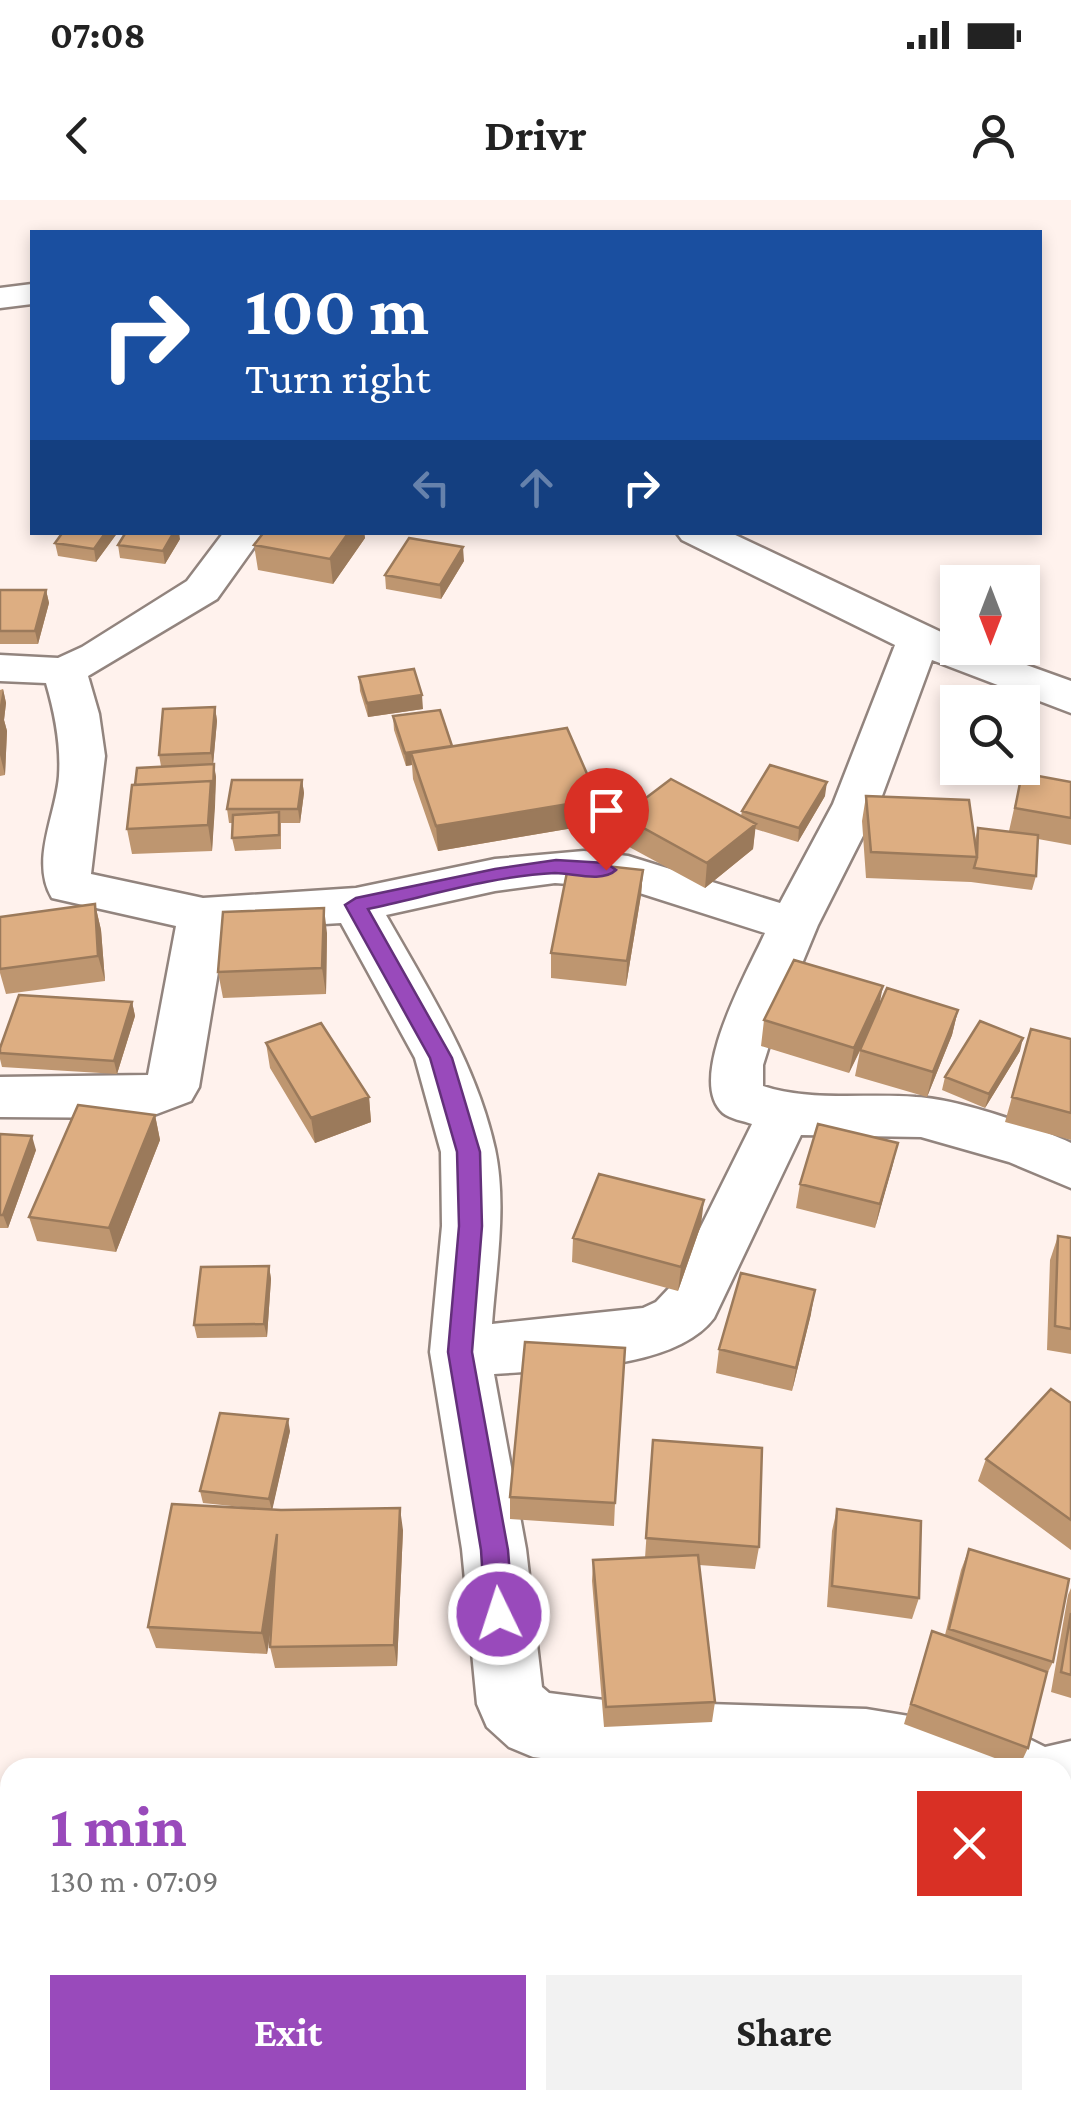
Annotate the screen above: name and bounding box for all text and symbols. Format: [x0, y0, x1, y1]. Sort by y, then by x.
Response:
text: 07:08 [50, 14, 146, 56]
icon: back [50, 108, 105, 163]
icon: person [966, 108, 1021, 163]
text: Drivr [484, 110, 587, 160]
icon: right [80, 270, 210, 400]
text: 100 m [245, 271, 429, 349]
text: Turn right [245, 353, 430, 403]
icon: left [404, 460, 459, 515]
icon: ahead [509, 460, 564, 515]
icon: right [614, 460, 669, 515]
north arrow [940, 565, 1040, 665]
map controls [940, 565, 1040, 785]
button: search [940, 685, 1040, 785]
pin [564, 768, 649, 871]
icon: arrive [579, 783, 634, 838]
position arrow [447, 1562, 551, 1666]
button: close [917, 1791, 1022, 1896]
text: 1 min [50, 1792, 187, 1859]
text: 130 m · 07:09 [50, 1863, 219, 1899]
button: Exit [50, 1975, 526, 2090]
button: Share [546, 1975, 1022, 2090]

